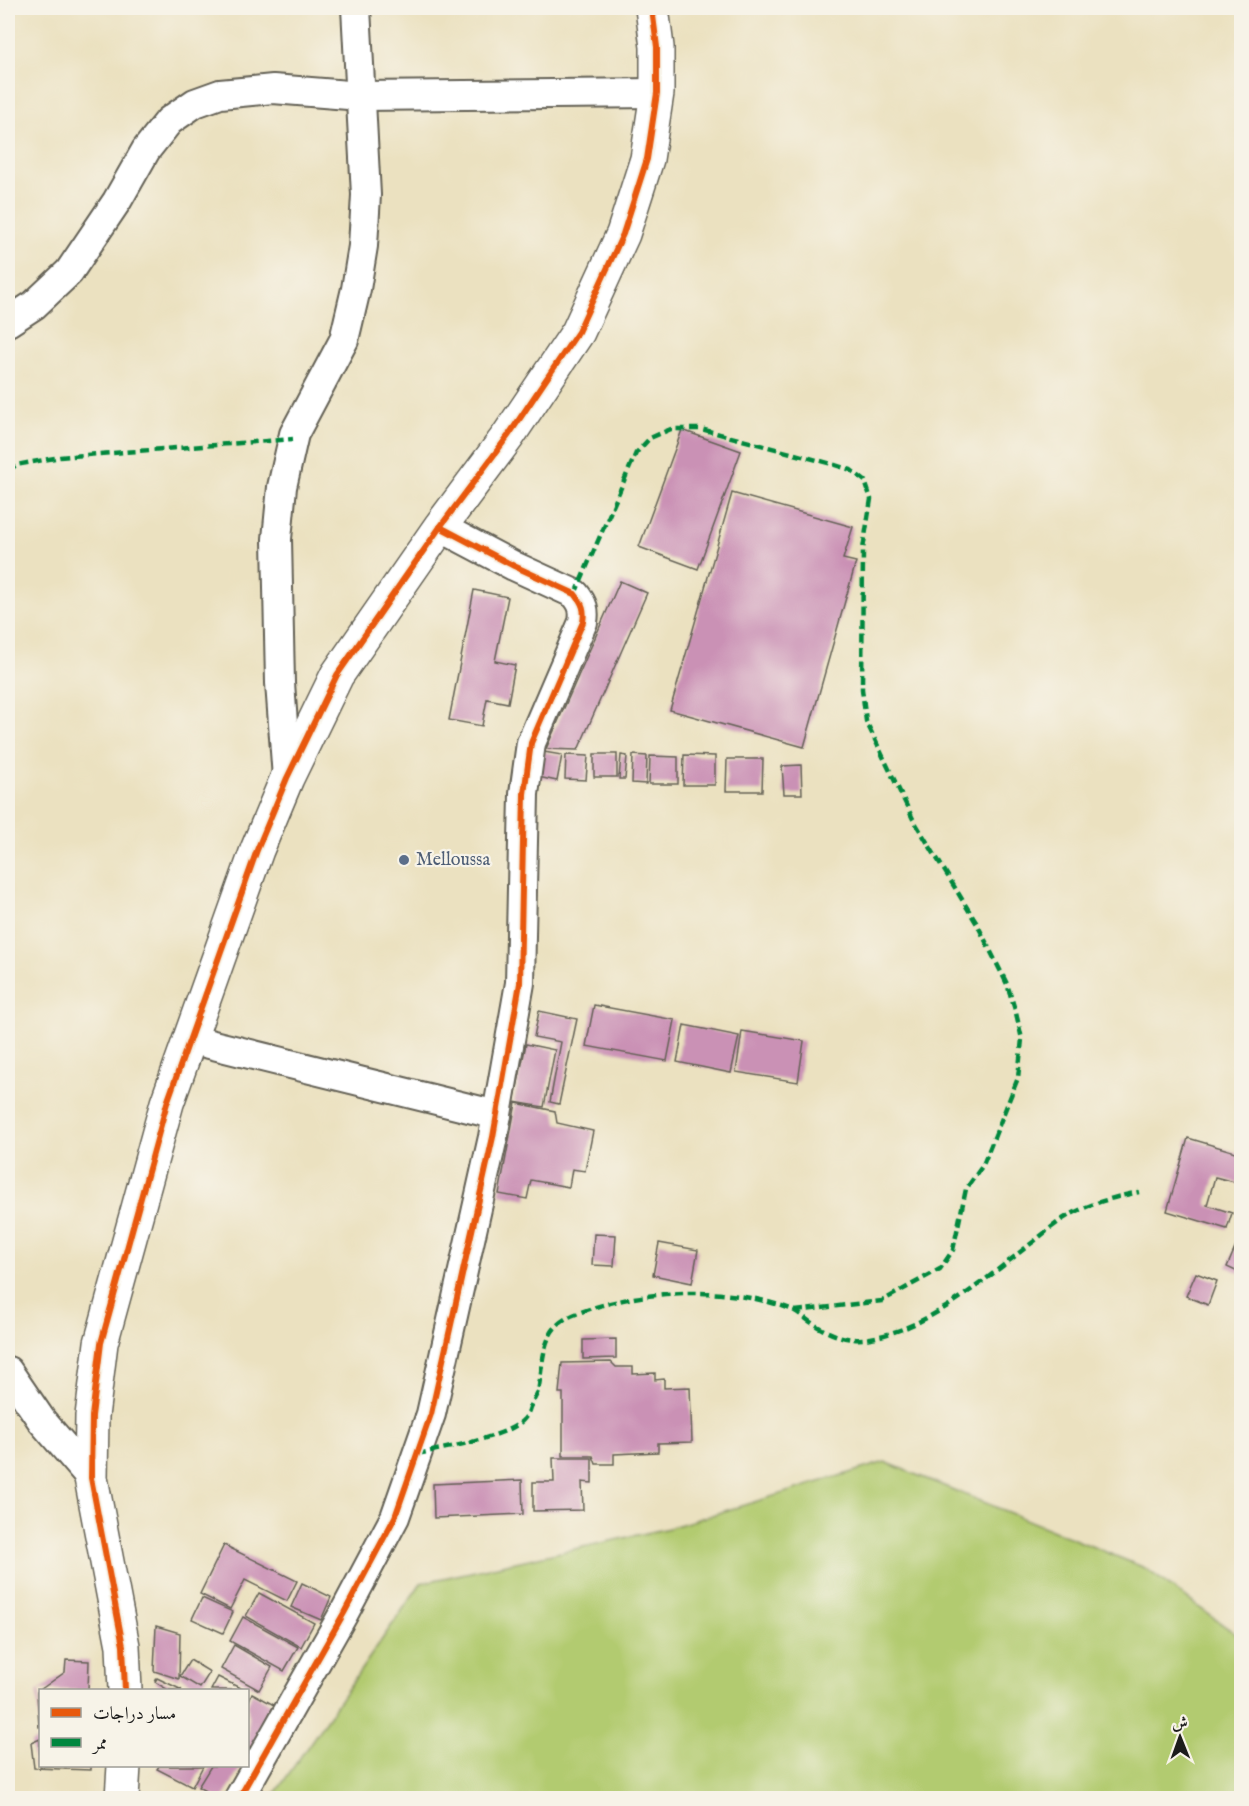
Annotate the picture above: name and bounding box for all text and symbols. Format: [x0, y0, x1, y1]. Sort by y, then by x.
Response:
place label: Melloussa [416, 849, 490, 872]
marker: Melloussa [397, 853, 411, 867]
legend [39, 1689, 249, 1767]
text: مسار دراجات [93, 1703, 176, 1726]
north arrow [1150, 1707, 1210, 1767]
text: ش [1172, 1714, 1188, 1734]
text: ممر [91, 1733, 107, 1756]

